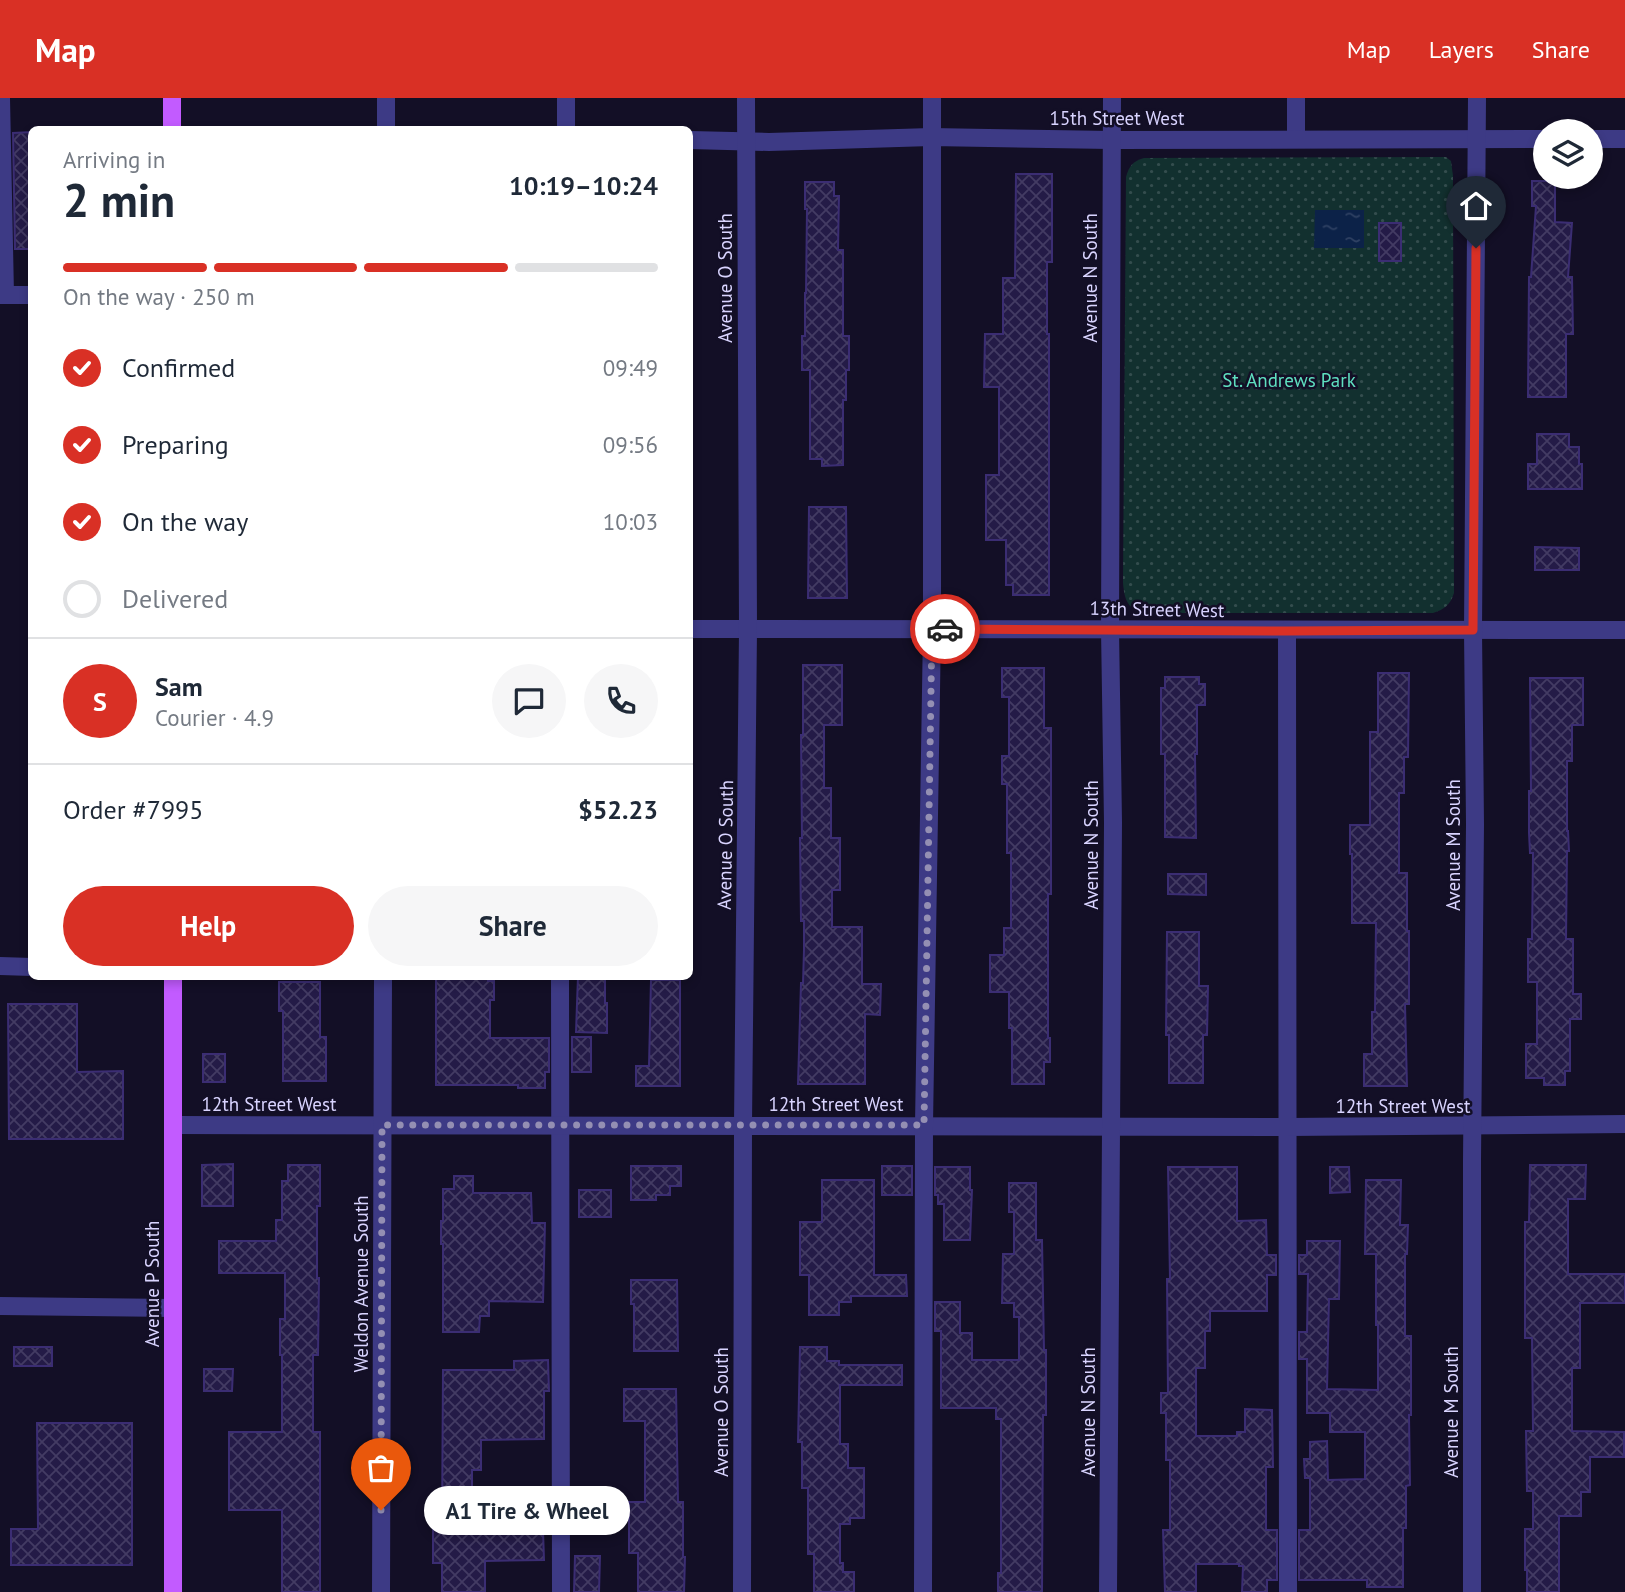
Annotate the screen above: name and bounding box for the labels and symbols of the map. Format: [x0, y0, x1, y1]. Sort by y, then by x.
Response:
street label: 15th Street West [1050, 106, 1185, 130]
pin [1446, 176, 1506, 248]
street label: Avenue O South [713, 213, 737, 343]
street label: Avenue N South [1078, 213, 1102, 343]
park label: St. Andrews Park [1222, 368, 1356, 392]
courier [910, 594, 980, 664]
street label: 13th Street West [1089, 596, 1225, 622]
street label: Avenue M South [1441, 779, 1465, 911]
street label: Avenue O South [712, 780, 738, 910]
street label: Avenue N South [1079, 780, 1103, 910]
street label: 12th Street West [202, 1092, 337, 1116]
street label: 12th Street West [769, 1092, 904, 1116]
street label: 12th Street West [1336, 1094, 1471, 1118]
street label: Weldon Avenue South [349, 1195, 373, 1373]
street label: Avenue P South [140, 1221, 164, 1347]
street label: Avenue M South [1439, 1346, 1463, 1478]
street label: Avenue O South [709, 1347, 733, 1477]
street label: Avenue N South [1076, 1347, 1100, 1477]
pin [351, 1438, 411, 1510]
callout: A1 Tire & Wheel [423, 1486, 630, 1534]

